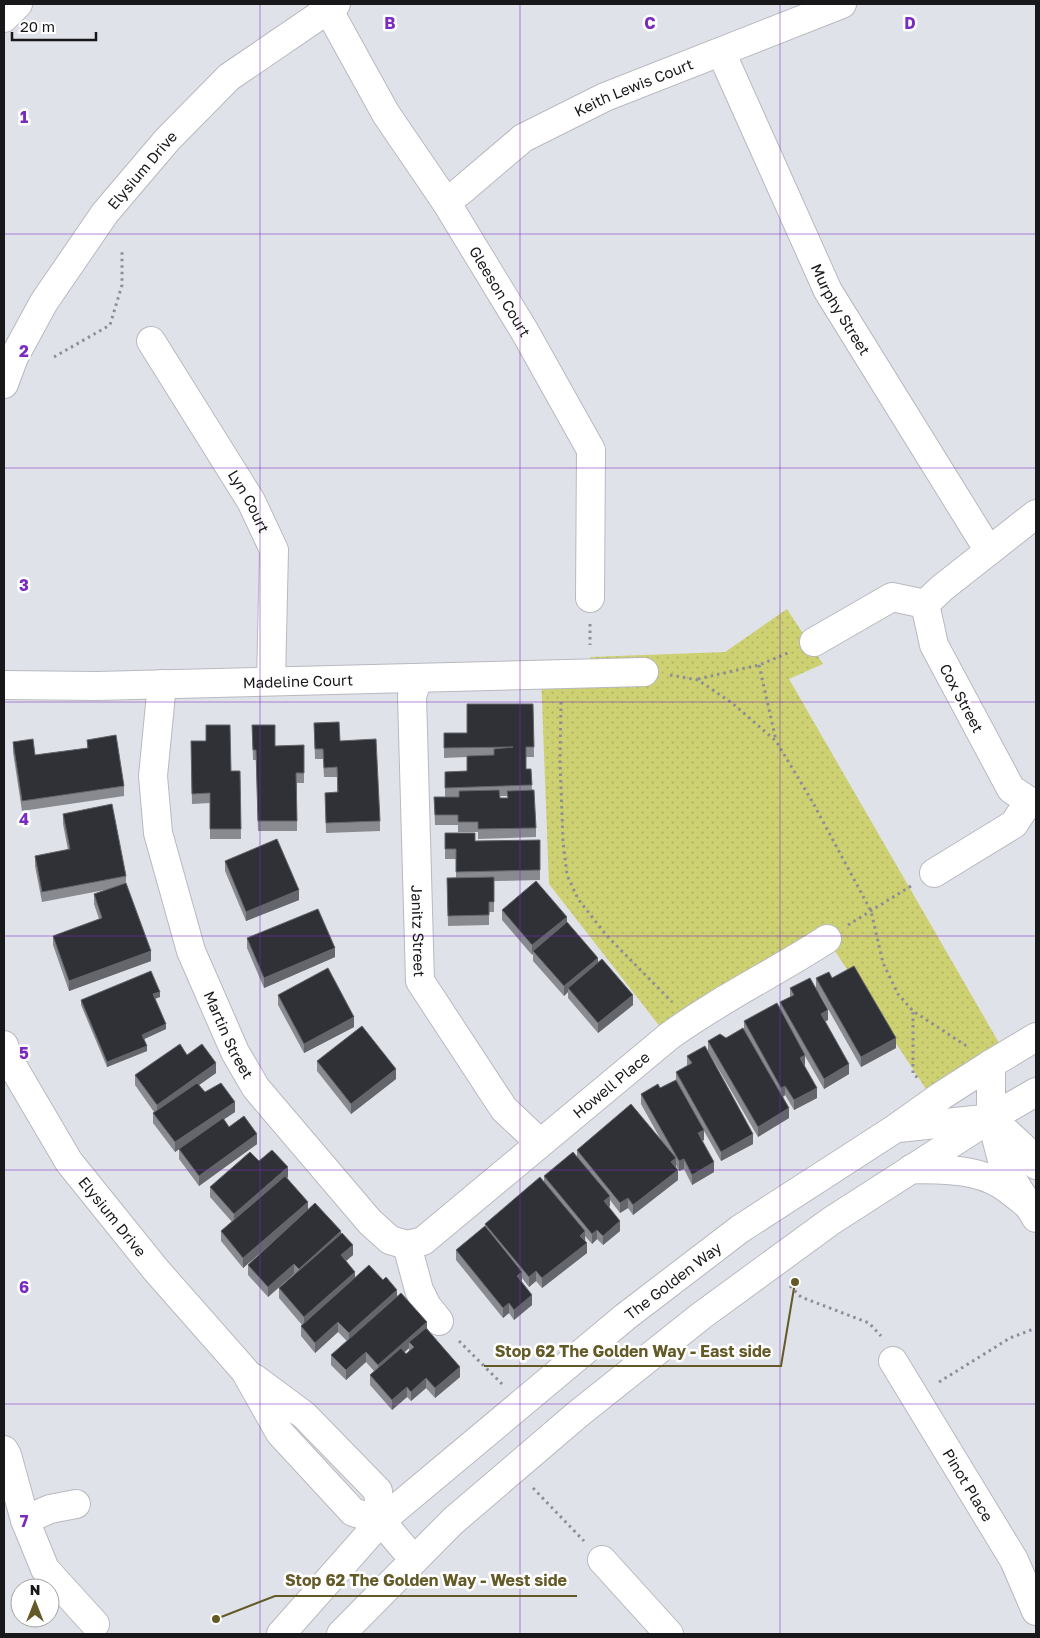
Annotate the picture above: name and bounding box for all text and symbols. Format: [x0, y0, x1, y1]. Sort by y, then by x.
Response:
scale bar [12, 10, 96, 42]
text: B [384, 13, 396, 33]
text: C [644, 13, 656, 33]
text: D [904, 13, 916, 33]
text: 20 m [20, 17, 55, 35]
street label: Keith Lewis Court [571, 54, 696, 120]
text: 1 [20, 107, 28, 127]
street label: Elysium Drive [103, 127, 180, 213]
street label: Gleeson Court [466, 243, 535, 340]
street label: Murphy Street [808, 261, 874, 358]
text: 2 [19, 341, 29, 361]
street label: Lyn Court [225, 466, 274, 536]
text: 3 [19, 575, 29, 595]
street label: Cox Street [936, 661, 988, 735]
street label: Madeline Court [243, 670, 353, 691]
text: 4 [19, 809, 29, 829]
street label: Janitz Street [408, 885, 429, 977]
street label: Martin Street [200, 988, 257, 1082]
text: 5 [19, 1043, 29, 1063]
street label: Howell Place [569, 1047, 653, 1122]
street label: Elysium Drive [75, 1173, 151, 1260]
street label: The Golden Way [621, 1238, 725, 1323]
text: 6 [19, 1277, 29, 1297]
callout: Stop 62 The Golden Way - East side [484, 1335, 781, 1366]
text: Stop 62 The Golden Way - East side [495, 1341, 771, 1361]
street label: Pinot Place [939, 1445, 997, 1525]
text: 7 [20, 1511, 29, 1531]
callout: Stop 62 The Golden Way - West side [275, 1565, 577, 1596]
text: Stop 62 The Golden Way - West side [285, 1570, 567, 1590]
north arrow [10, 1578, 60, 1628]
text: N [30, 1581, 40, 1598]

